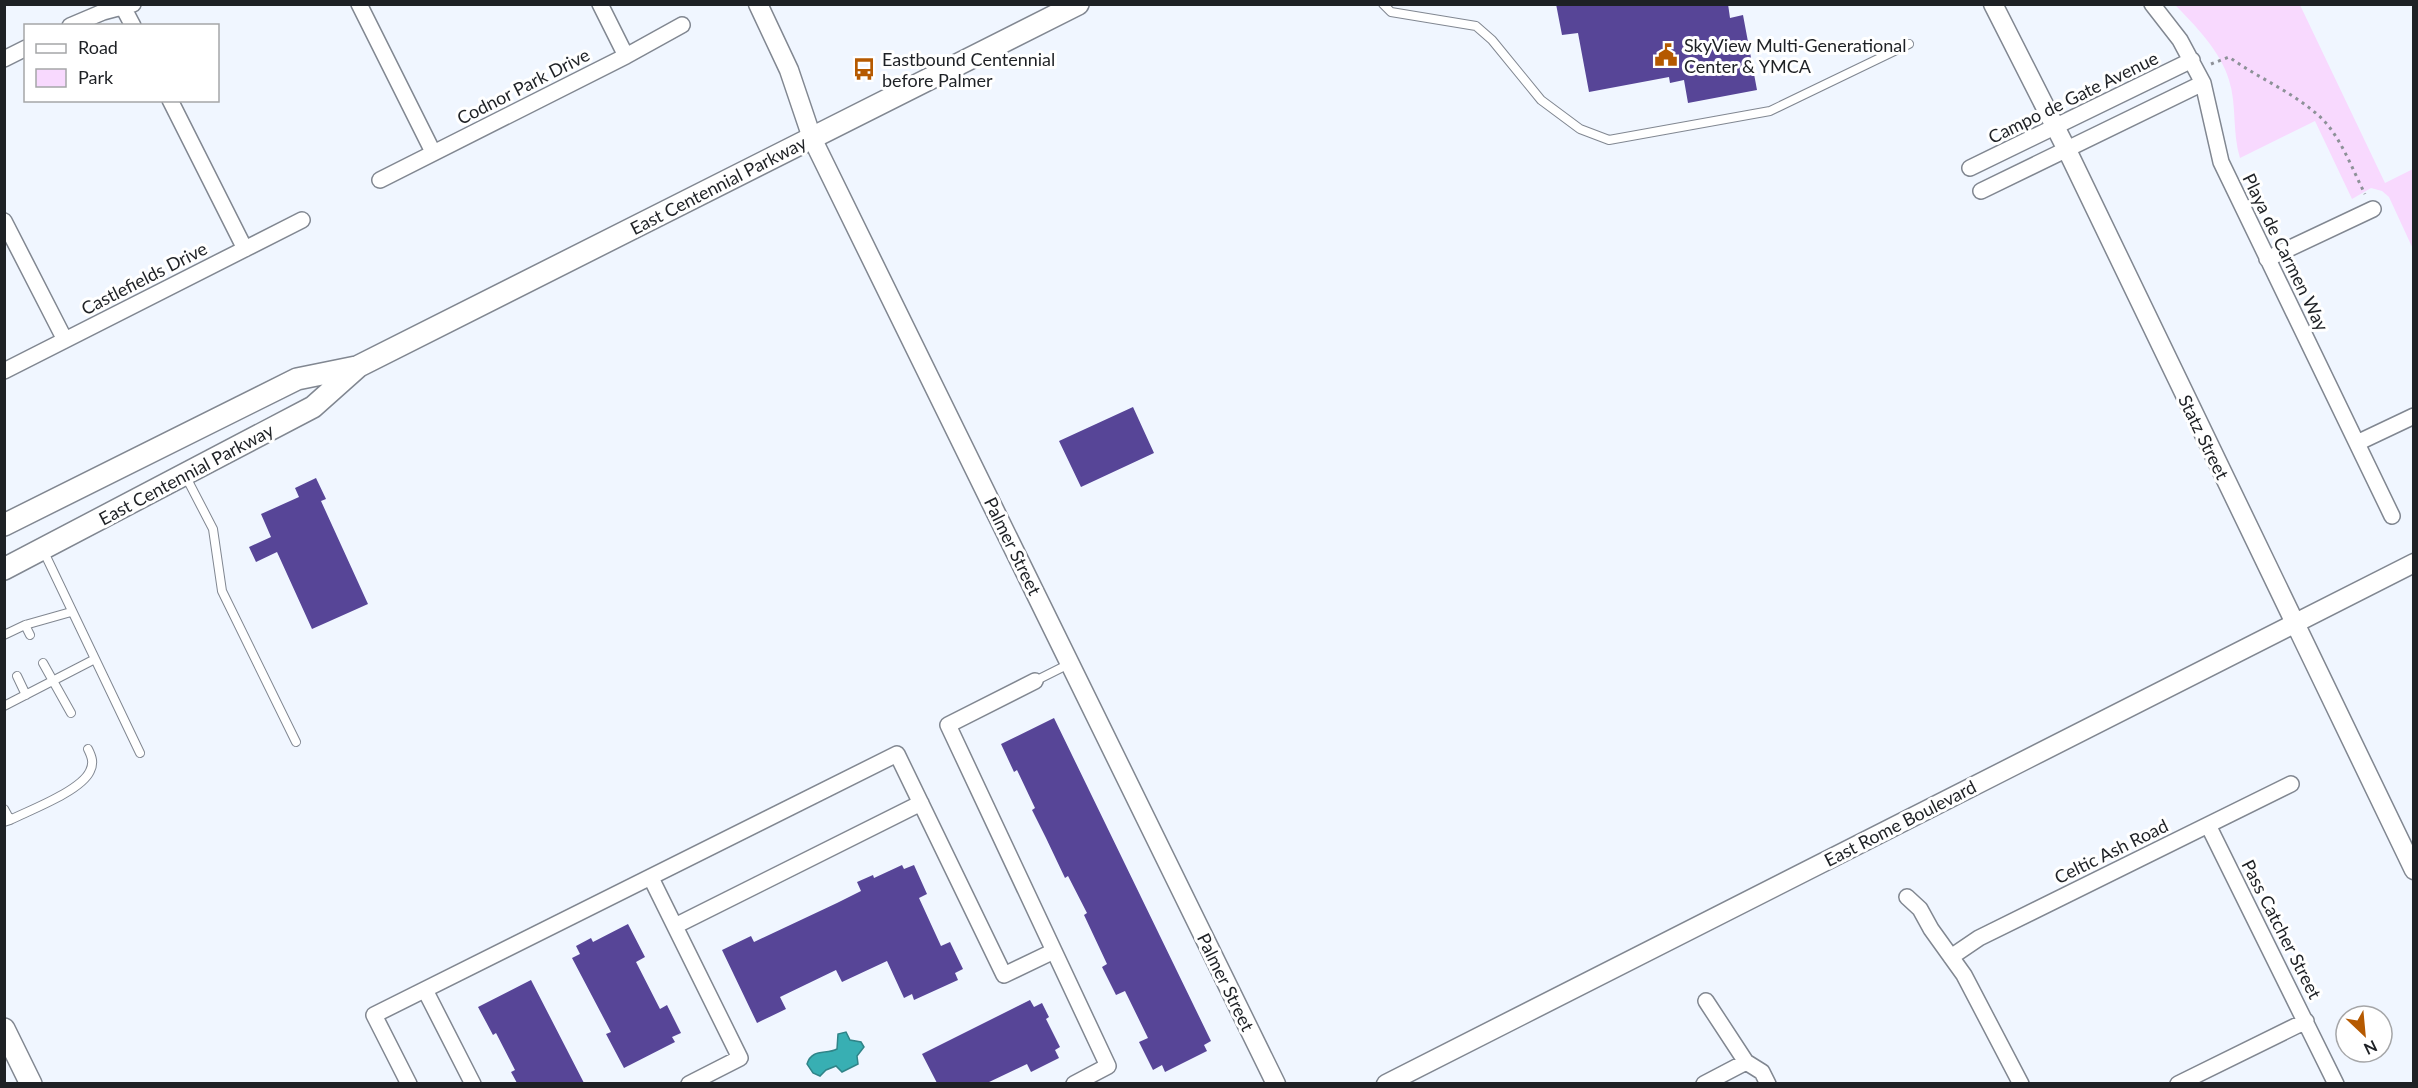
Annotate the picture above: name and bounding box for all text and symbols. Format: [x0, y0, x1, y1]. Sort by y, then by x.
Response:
legend [24, 24, 219, 102]
place label: SkyView Multi-Generational Center & YMCA [1684, 34, 1906, 77]
text: Road [78, 36, 118, 58]
public building icon: SkyView Multi-Generational Center & YMCA [1653, 42, 1679, 68]
street label: Codnor Park Drive [453, 43, 593, 129]
street label: Campo de Gate Avenue [1984, 46, 2162, 148]
place label: Eastbound Centennial before Palmer [882, 48, 1055, 91]
bus stop icon: Eastbound Centennial before Palmer [851, 56, 877, 82]
text: Park [78, 66, 114, 88]
street label: East Centennial Parkway [626, 131, 810, 239]
street label: Playa de Carmen Way [2238, 170, 2334, 335]
street label: Castlefields Drive [77, 237, 211, 319]
street label: Statz Street [2174, 391, 2234, 483]
street label: East Centennial Parkway [95, 418, 278, 529]
street label: Palmer Street [980, 493, 1046, 599]
street label: East Rome Boulevard [1820, 775, 1980, 871]
street label: Celtic Ash Road [2051, 814, 2171, 888]
street label: Pass Catcher Street [2237, 856, 2327, 1003]
street label: Palmer Street [1193, 929, 1259, 1035]
north arrow [2334, 1004, 2394, 1064]
text: N [2361, 1037, 2380, 1059]

